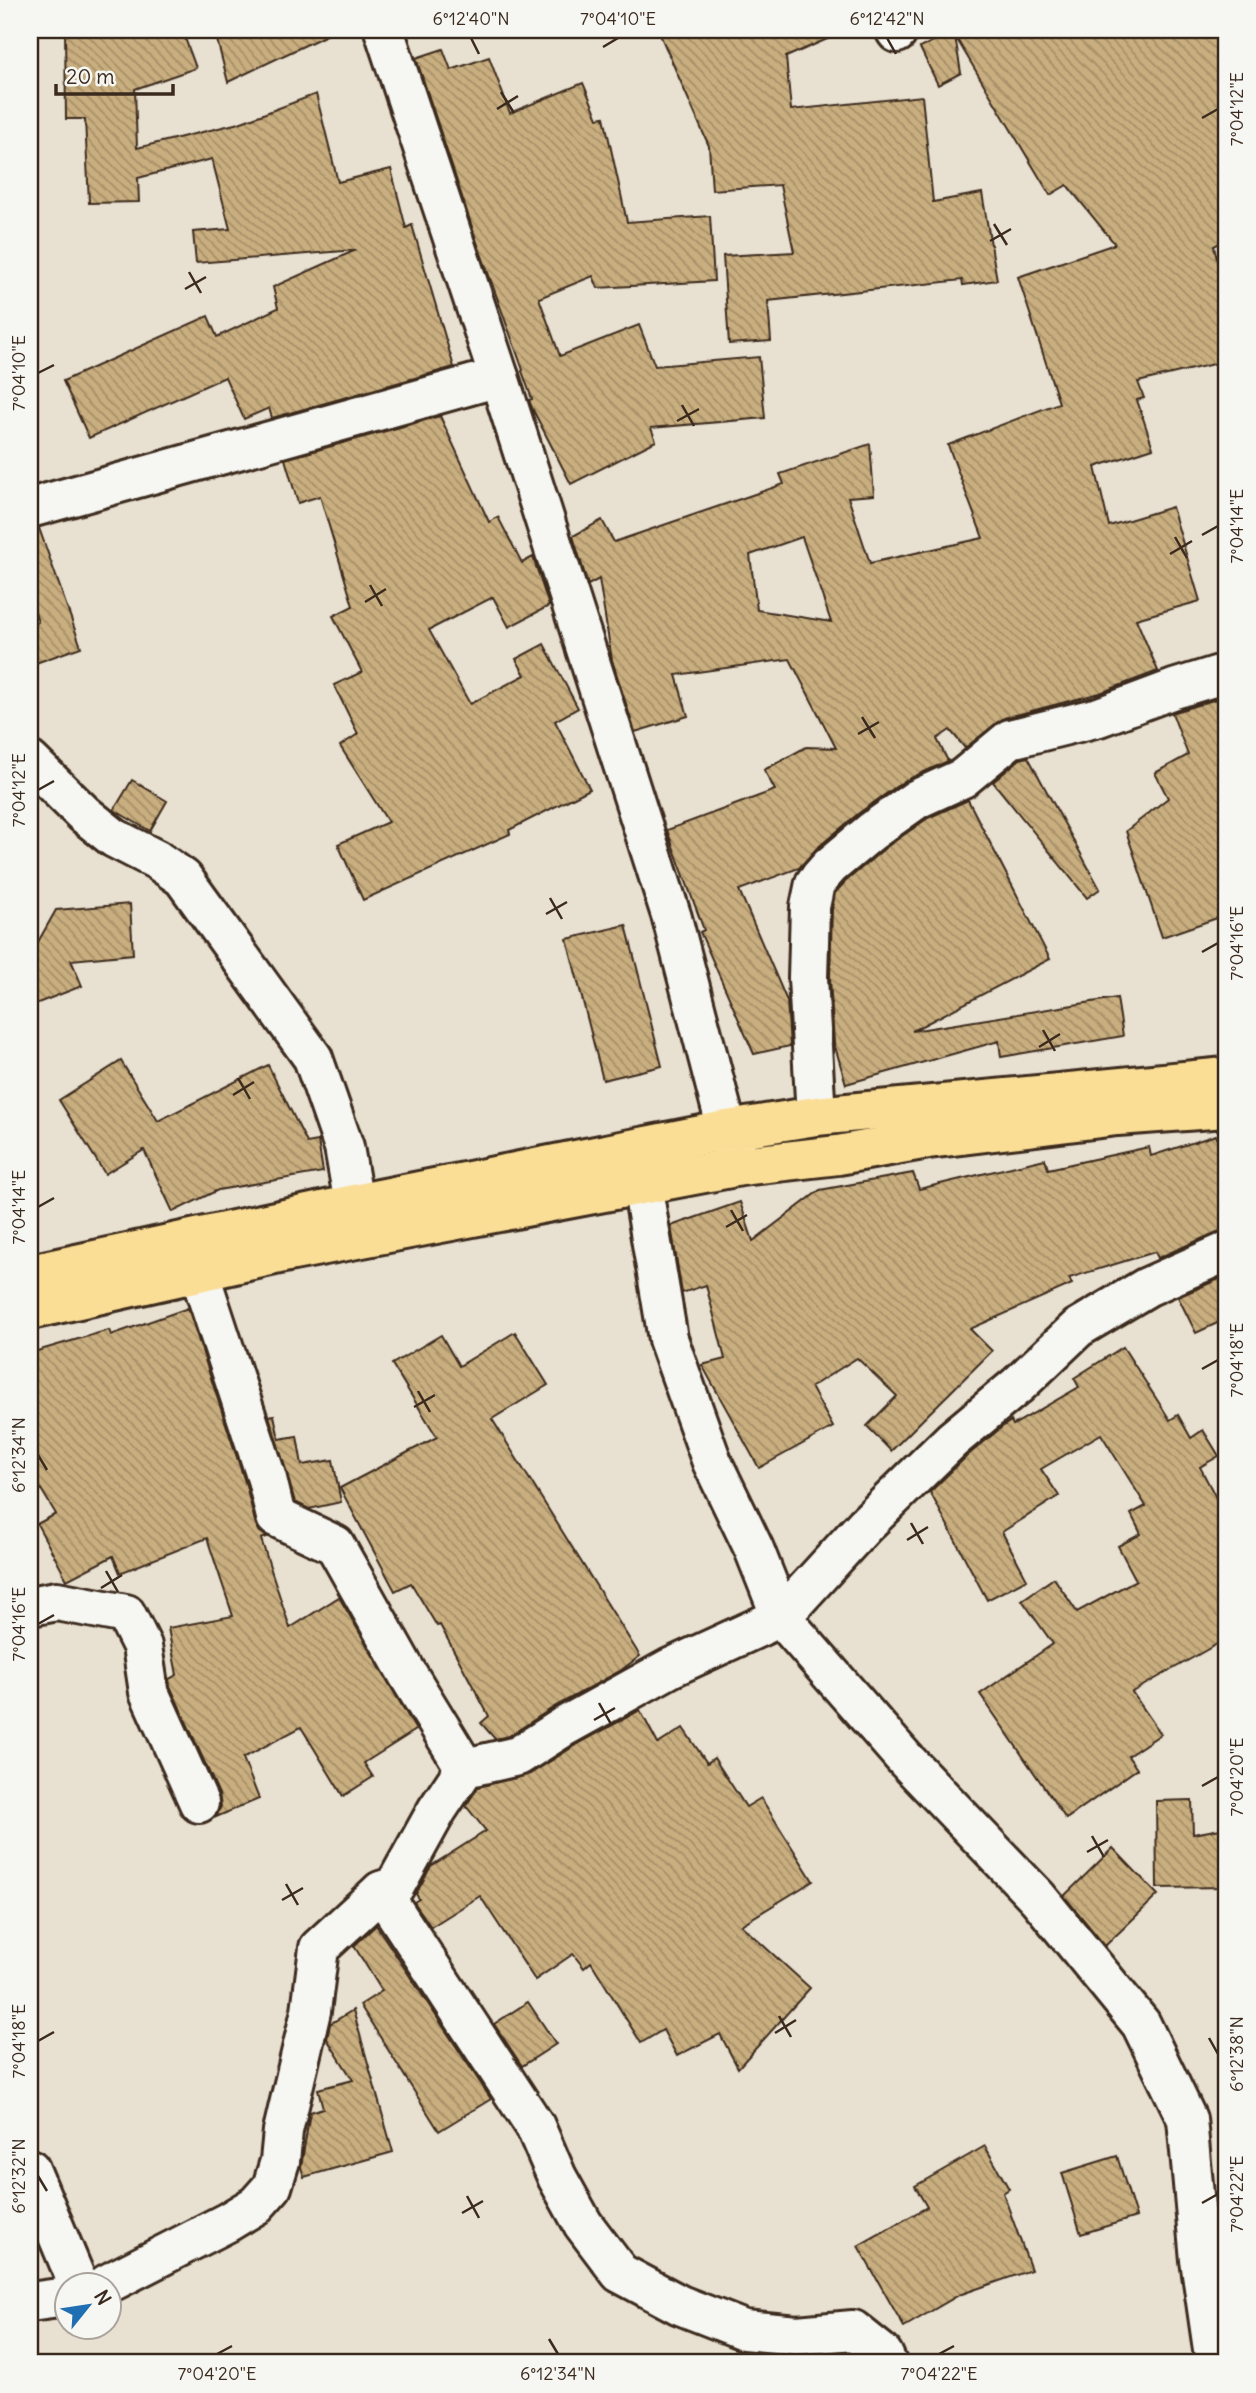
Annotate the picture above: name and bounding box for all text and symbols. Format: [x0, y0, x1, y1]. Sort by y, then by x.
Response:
text: 6°12'40"N [432, 7, 510, 30]
text: 7°04'10"E [580, 7, 656, 30]
text: 6°12'42"N [849, 7, 925, 30]
scale bar [56, 52, 173, 96]
text: 20 m [66, 63, 115, 90]
text: 7°04'12"E [1225, 72, 1248, 146]
text: 7°04'10"E [7, 335, 30, 411]
text: 7°04'14"E [1225, 489, 1248, 563]
text: 7°04'12"E [7, 753, 30, 827]
text: 7°04'16"E [1225, 906, 1248, 980]
text: 7°04'14"E [7, 1170, 30, 1244]
text: 7°04'18"E [1225, 1323, 1248, 1397]
text: 6°12'34"N [7, 1417, 30, 1493]
text: 7°04'16"E [7, 1587, 30, 1661]
text: 7°04'20"E [1225, 1738, 1248, 1816]
text: 7°04'18"E [7, 2004, 30, 2078]
text: 6°12'38"N [1225, 2016, 1248, 2092]
text: 6°12'32"N [7, 2138, 30, 2214]
text: 7°04'22"E [1225, 2156, 1248, 2232]
north arrow [52, 2270, 122, 2340]
text: N [89, 2286, 116, 2309]
text: 7°04'20"E [178, 2362, 256, 2385]
text: 6°12'34"N [520, 2362, 596, 2385]
text: 7°04'22"E [901, 2362, 977, 2385]

